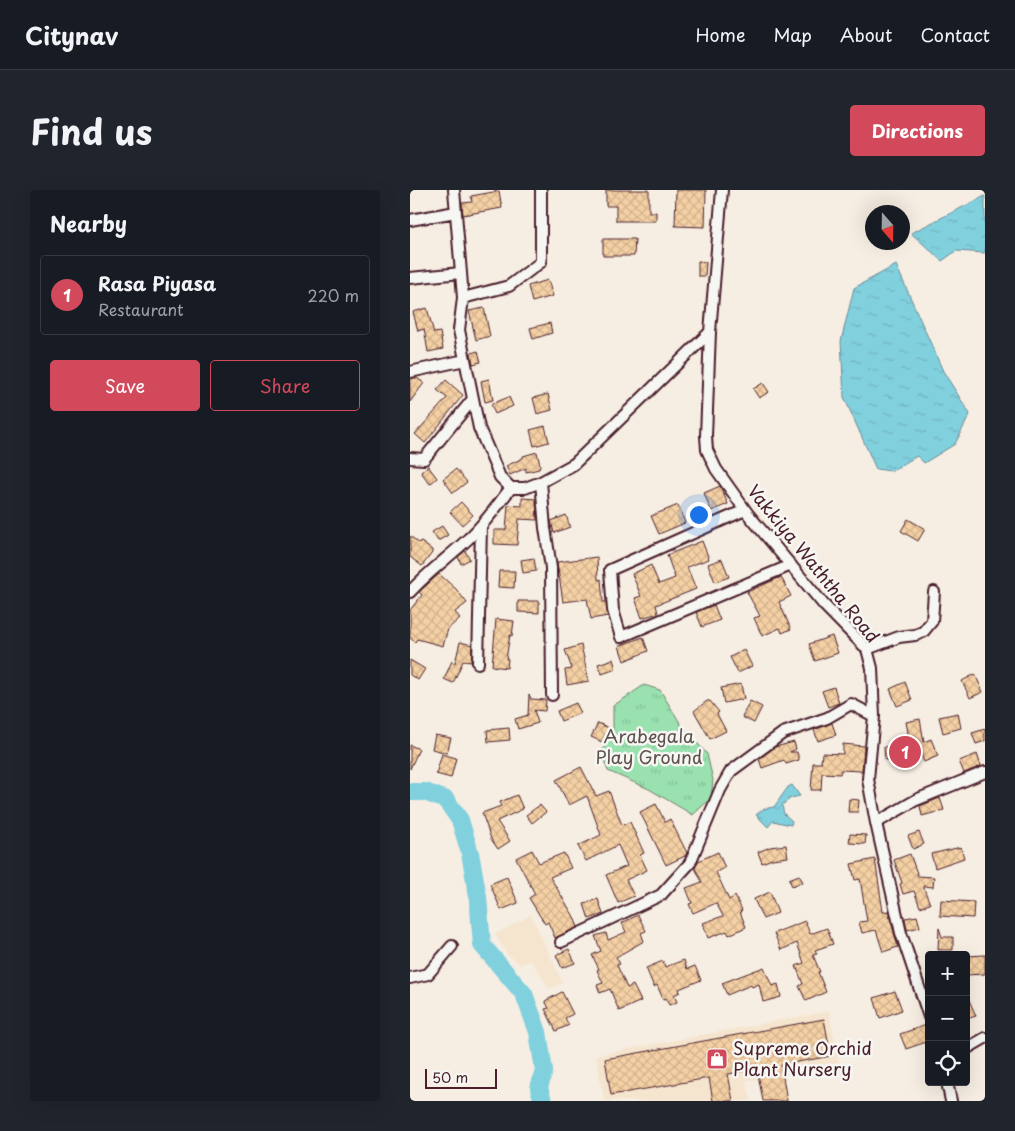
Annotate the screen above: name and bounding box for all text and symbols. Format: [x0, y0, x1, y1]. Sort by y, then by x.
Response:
text: Citynav [25, 17, 118, 53]
text: Home [695, 21, 745, 48]
text: Map [773, 21, 812, 48]
text: About [840, 21, 892, 48]
text: Contact [920, 21, 990, 48]
text: Find us [30, 104, 152, 157]
button: Directions [850, 105, 985, 156]
north arrow [865, 205, 910, 250]
text: Nearby [50, 207, 127, 239]
text: Rasa Piyasa [98, 269, 216, 297]
text: 1 [63, 283, 71, 307]
text: 220 m [308, 283, 359, 307]
text: Restaurant [98, 297, 184, 321]
button: Save [50, 360, 200, 411]
button: Share [210, 360, 360, 411]
street label: Vakkiya Waththa Road [742, 478, 887, 648]
your location [686, 502, 712, 528]
park label: Arabegala Play Ground [595, 722, 703, 770]
pin: 1 [889, 733, 921, 771]
map controls [925, 951, 970, 1086]
button: + [925, 951, 970, 996]
button: − [925, 996, 970, 1041]
place label: Supreme Orchid Plant Nursery [733, 1034, 872, 1082]
button: locate [925, 1041, 970, 1086]
shop icon: Supreme Orchid Plant Nursery [705, 1047, 729, 1071]
scale bar [425, 1066, 498, 1089]
text: 50 m [432, 1067, 468, 1088]

